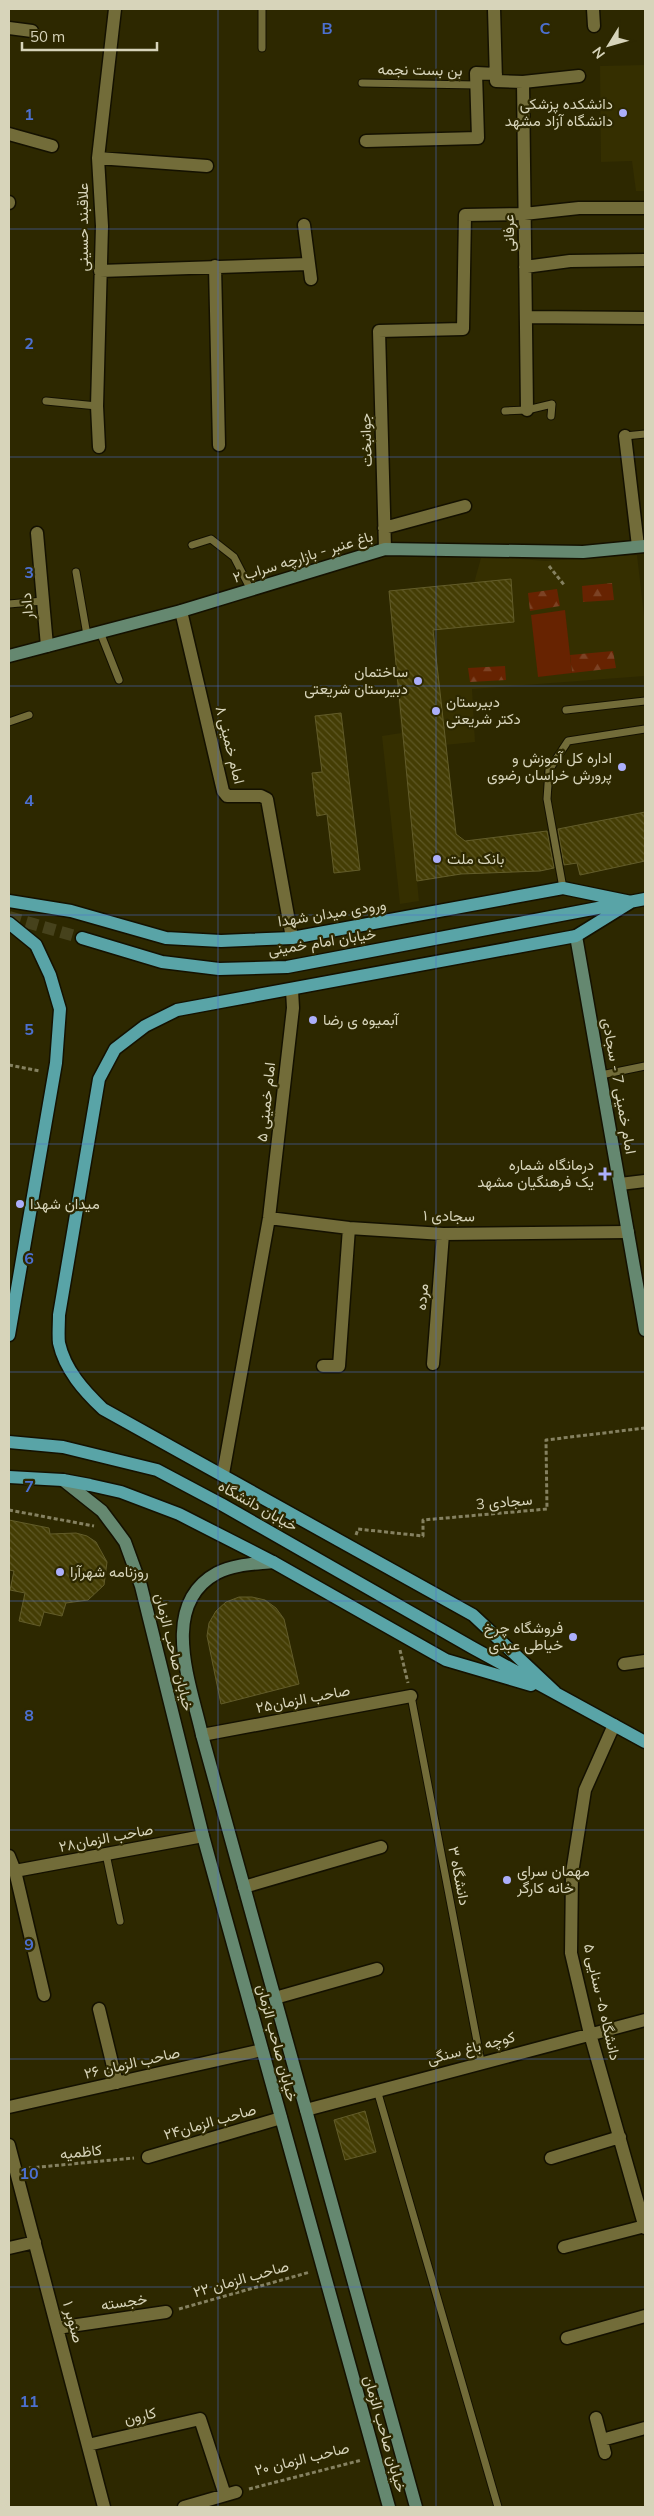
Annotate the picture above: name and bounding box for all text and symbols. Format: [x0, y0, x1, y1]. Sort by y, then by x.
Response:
text: B [321, 18, 333, 38]
text: C [540, 18, 551, 38]
scale bar [22, 20, 158, 52]
north arrow [584, 20, 634, 70]
text: 50 m [30, 27, 65, 46]
text: N [588, 43, 609, 62]
street label: بن بست نجمه [377, 59, 463, 81]
place label: دانشکده پزشکی دانشگاه آزاد مشهد [505, 94, 613, 130]
text: 1 [24, 104, 34, 124]
marker: دانشکده پزشکی دانشگاه آزاد مشهد [617, 107, 629, 119]
street label: علاقبند حسینی [73, 182, 93, 271]
street label: عرفانی [499, 214, 519, 252]
text: 2 [24, 333, 34, 353]
street label: جوانبخت [355, 413, 376, 467]
street label: باغ عنبر - بازارچه سراب ۲ [230, 526, 376, 589]
text: 3 [24, 562, 34, 582]
street label: دادار [16, 592, 37, 621]
place label: ساختمان دبیرستان شریعتی [304, 662, 408, 699]
marker: ساختمان دبیرستان شریعتی [412, 675, 424, 687]
place label: دبیرستان دکتر شریعتی [446, 692, 521, 729]
street label: امام خمینی ۸ [211, 704, 249, 786]
marker: دبیرستان دکتر شریعتی [430, 705, 442, 717]
place label: اداره کل آموزش و پرورش خراسان رضوی [487, 748, 612, 785]
marker: اداره کل آموزش و پرورش خراسان رضوی [616, 761, 628, 773]
text: 4 [24, 790, 34, 810]
place label: بانک ملت [447, 849, 504, 868]
marker: بانک ملت [431, 853, 443, 865]
street label: ورودی میدان شهدا [276, 895, 388, 931]
street label: خیابان امام خمینی [267, 924, 377, 960]
place label: آبمیوه ی رضا [323, 1010, 400, 1030]
marker: آبمیوه ی رضا [307, 1014, 319, 1026]
street label: امام خمینی 7 - سجادی [597, 1016, 641, 1156]
text: 5 [24, 1019, 34, 1039]
street label: امام خمینی ۵ [252, 1061, 280, 1143]
place label: درمانگاه شماره یک فرهنگیان مشهد [477, 1155, 594, 1191]
marker: درمانگاه شماره یک فرهنگیان مشهد [598, 1167, 612, 1181]
place label: میدان شهدا [30, 1194, 100, 1213]
marker: میدان شهدا [14, 1198, 26, 1210]
street label: سجادی ۱ [423, 1206, 475, 1226]
text: 6 [24, 1248, 34, 1268]
street label: مرده [411, 1283, 432, 1311]
text: 7 [24, 1476, 34, 1496]
street label: خیابان دانشگاه [215, 1476, 301, 1535]
street label: سجادی 3 [475, 1490, 533, 1514]
place label: روزنامه شهرآرا [70, 1562, 149, 1581]
marker: روزنامه شهرآرا [54, 1566, 66, 1578]
street label: خیابان صاحب الزمان [151, 1591, 198, 1713]
place label: فروشگاه چرخ خیاطی عبدی [484, 1618, 563, 1655]
marker: فروشگاه چرخ خیاطی عبدی [567, 1631, 579, 1643]
street label: صاحب الزمان۲۵ [254, 1680, 352, 1717]
text: 8 [24, 1705, 34, 1725]
street label: صاحب الزمان۲۸ [57, 1819, 155, 1856]
street label: دانشگاه ۳ [444, 1845, 475, 1907]
place label: مهمان سرای خانه کارگر [516, 1861, 590, 1897]
marker: مهمان سرای خانه کارگر [501, 1874, 513, 1886]
text: 9 [24, 1934, 34, 1954]
street label: دانشگاه ۵- سنایی ۵ [579, 1942, 625, 2062]
street label: خیابان صاحب الزمان [253, 1982, 302, 2104]
street label: کوچه باغ سنگی [425, 2027, 518, 2070]
street label: صاحب الزمان ۲۶ [82, 2042, 182, 2083]
street label: صاحب الزمان۲۴ [161, 2099, 258, 2144]
street label: کاظمیه [59, 2140, 103, 2163]
text: 10 [19, 2163, 39, 2183]
street label: صاحب الزمان ۲۲ [191, 2256, 291, 2301]
street label: خجسته [100, 2289, 148, 2314]
street label: صنوبر ۱ [59, 2299, 88, 2345]
street label: خیابان صاحب الزمان [360, 2373, 411, 2495]
text: 11 [19, 2391, 39, 2411]
street label: کارون [122, 2403, 158, 2428]
street label: صاحب الزمان ۲۰ [253, 2438, 351, 2479]

